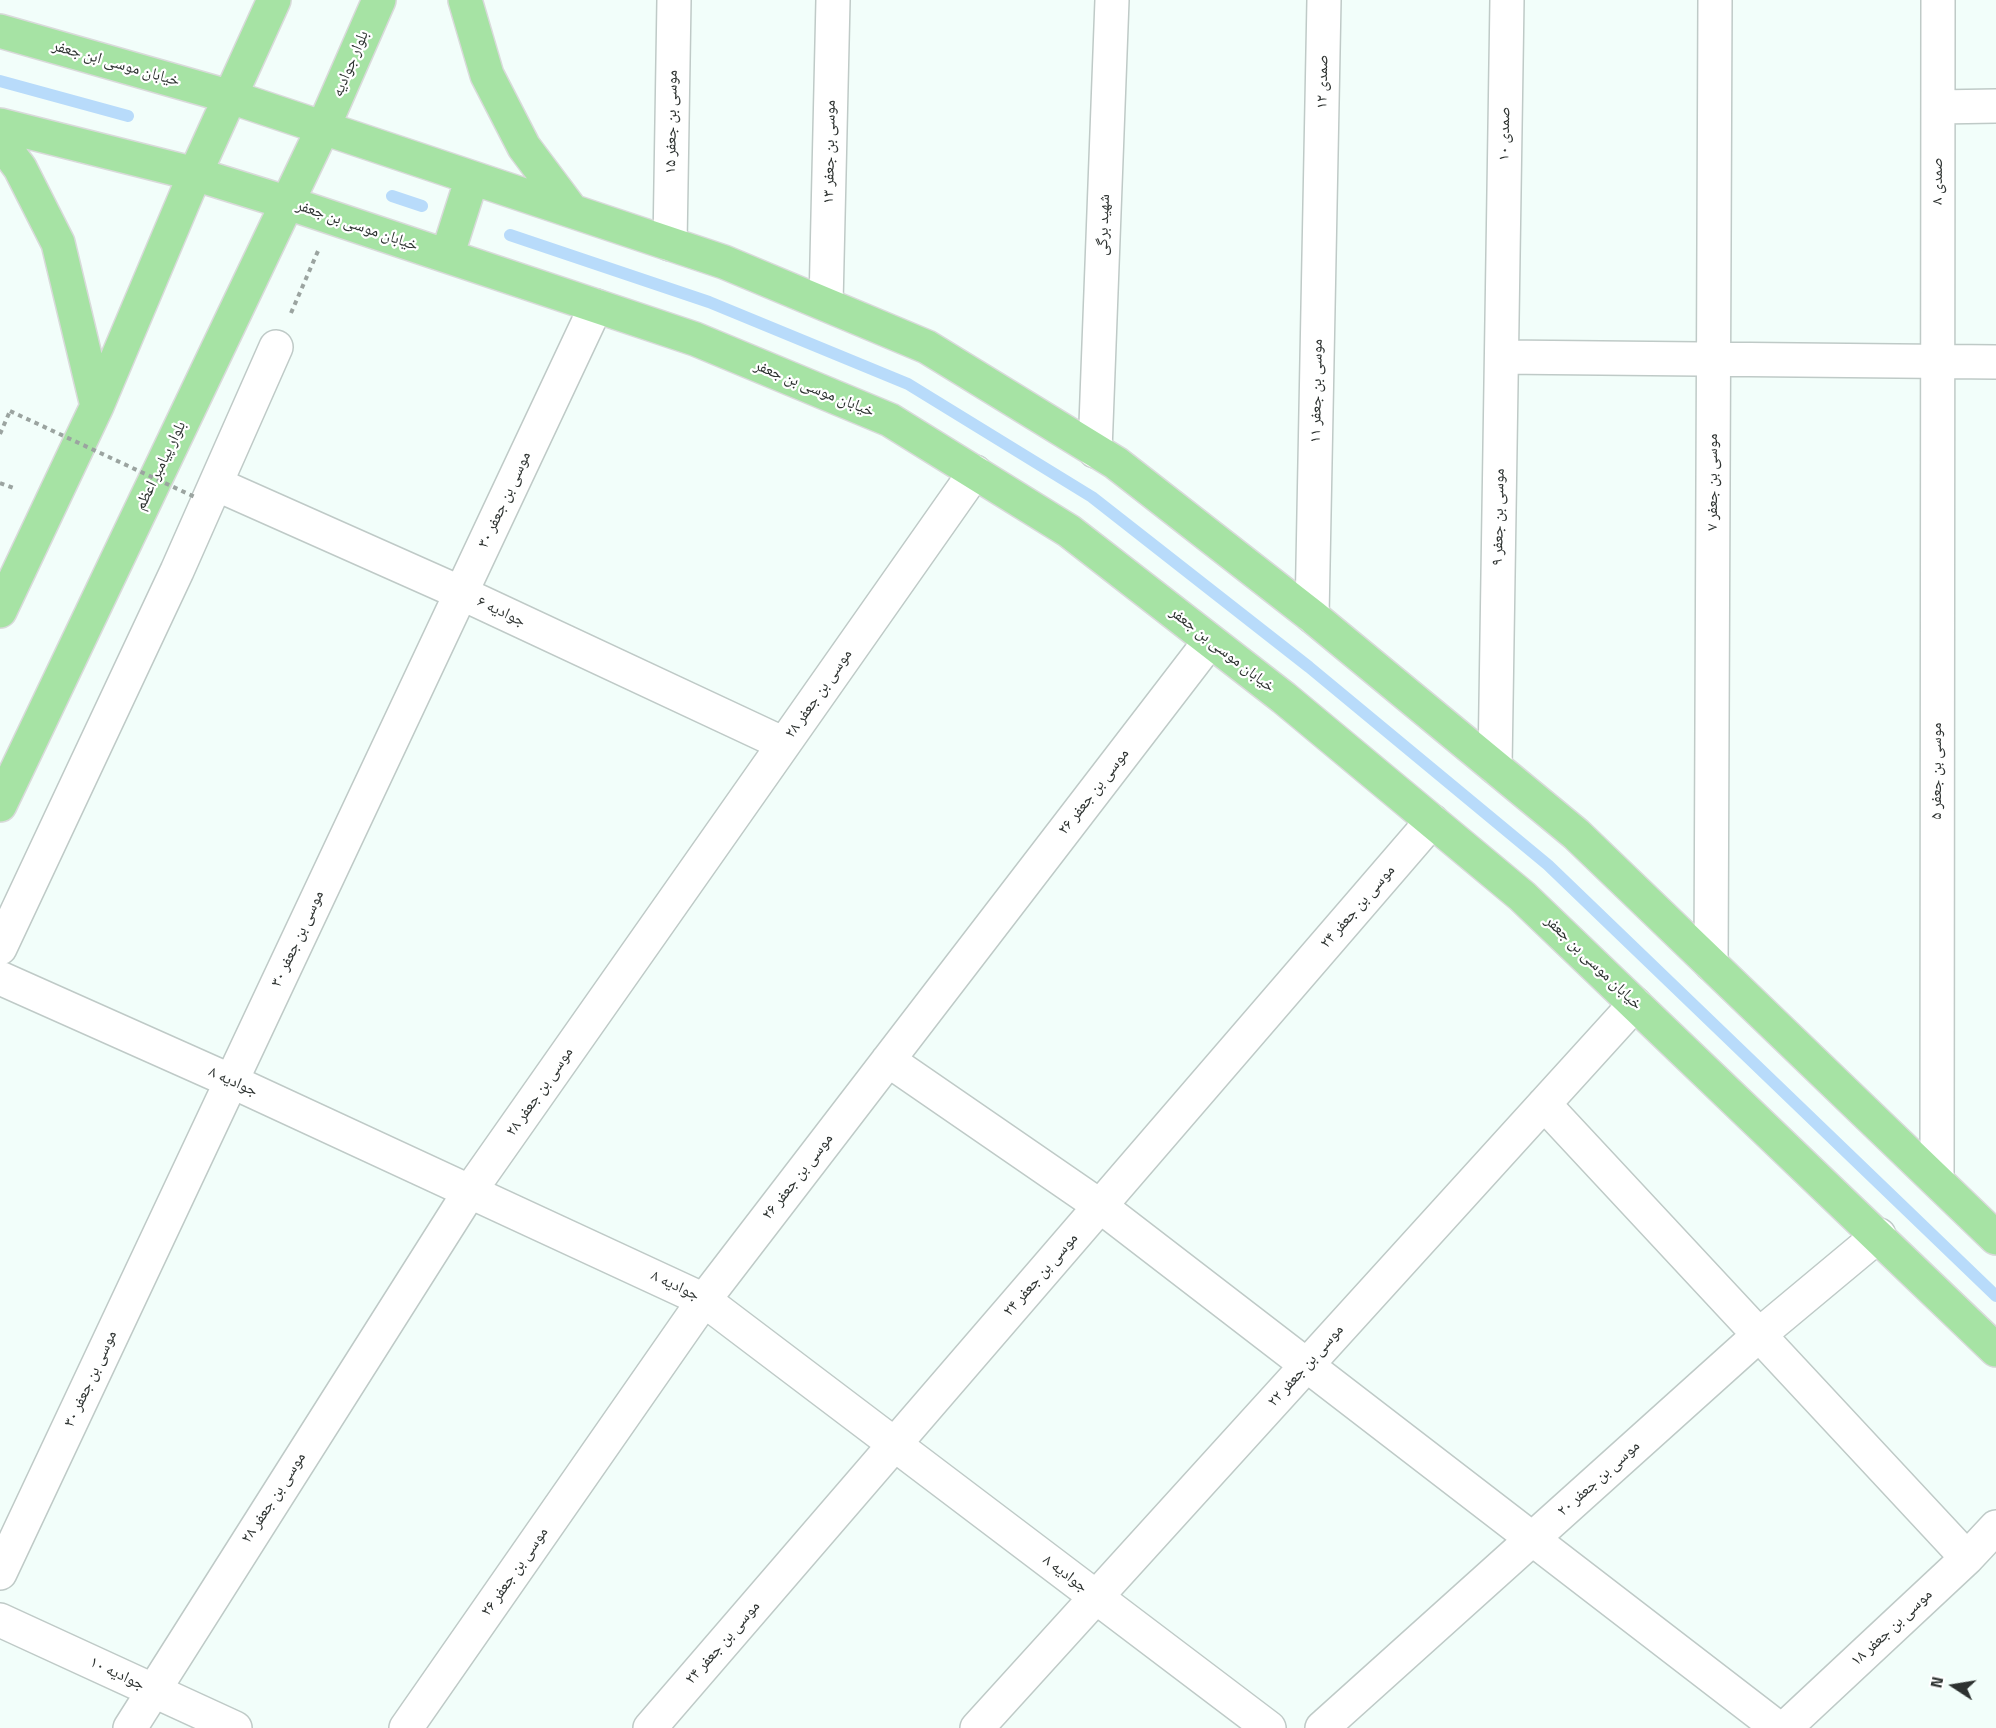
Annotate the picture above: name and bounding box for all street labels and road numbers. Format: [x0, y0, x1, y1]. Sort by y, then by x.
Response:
street label: بلوار جوادیه [328, 28, 374, 100]
street label: خیابان موسی ابن جعفر [50, 37, 182, 91]
street label: صمدی ۱۲ [1313, 55, 1333, 109]
street label: موسی بن جعفر ۱۵ [661, 70, 683, 174]
street label: موسی بن جعفر ۱۳ [819, 100, 841, 204]
street label: صمدی ۱۰ [1495, 107, 1515, 161]
street label: صمدی ۸ [1928, 157, 1948, 205]
street label: شهید برگی [1093, 194, 1115, 256]
street label: خیابان موسی بن جعفر [293, 196, 421, 256]
street label: موسی بن جعفر ۱۱ [1306, 339, 1328, 443]
street label: خیابان موسی بن جعفر [751, 356, 877, 422]
street label: بلوار پیامبر اعظم [131, 418, 191, 514]
street label: موسی بن جعفر ۷ [1703, 433, 1723, 531]
street label: موسی بن جعفر ۳۰ [474, 449, 536, 551]
street label: موسی بن جعفر ۹ [1489, 468, 1509, 566]
street label: جوادیه ۶ [474, 592, 528, 632]
street label: خیابان موسی بن جعفر [1166, 603, 1278, 697]
street label: موسی بن جعفر ۲۸ [781, 646, 857, 742]
street label: موسی بن جعفر ۵ [1927, 722, 1947, 820]
street label: موسی بن جعفر ۲۶ [1054, 745, 1134, 839]
street label: موسی بن جعفر ۲۴ [1316, 861, 1400, 953]
street label: موسی بن جعفر ۳۰ [267, 888, 329, 990]
street label: خیابان موسی بن جعفر [1540, 912, 1646, 1014]
street label: موسی بن جعفر ۲۸ [502, 1044, 578, 1140]
street label: جوادیه ۸ [206, 1063, 260, 1101]
street label: موسی بن جعفر ۲۶ [758, 1130, 838, 1224]
street label: موسی بن جعفر ۲۴ [999, 1229, 1083, 1321]
street label: جوادیه ۸ [648, 1266, 702, 1306]
street label: موسی بن جعفر ۲۲ [1264, 1321, 1348, 1411]
street label: موسی بن جعفر ۳۰ [60, 1328, 122, 1430]
street label: موسی بن جعفر ۲۰ [1554, 1437, 1644, 1521]
street label: موسی بن جعفر ۲۸ [238, 1449, 310, 1547]
street label: موسی بن جعفر ۲۶ [477, 1524, 553, 1620]
street label: جوادیه ۸ [1039, 1551, 1091, 1597]
street label: موسی بن جعفر ۱۸ [1847, 1585, 1937, 1671]
street label: موسی بن جعفر ۲۴ [681, 1597, 765, 1689]
street label: جوادیه ۱۰ [86, 1653, 148, 1695]

